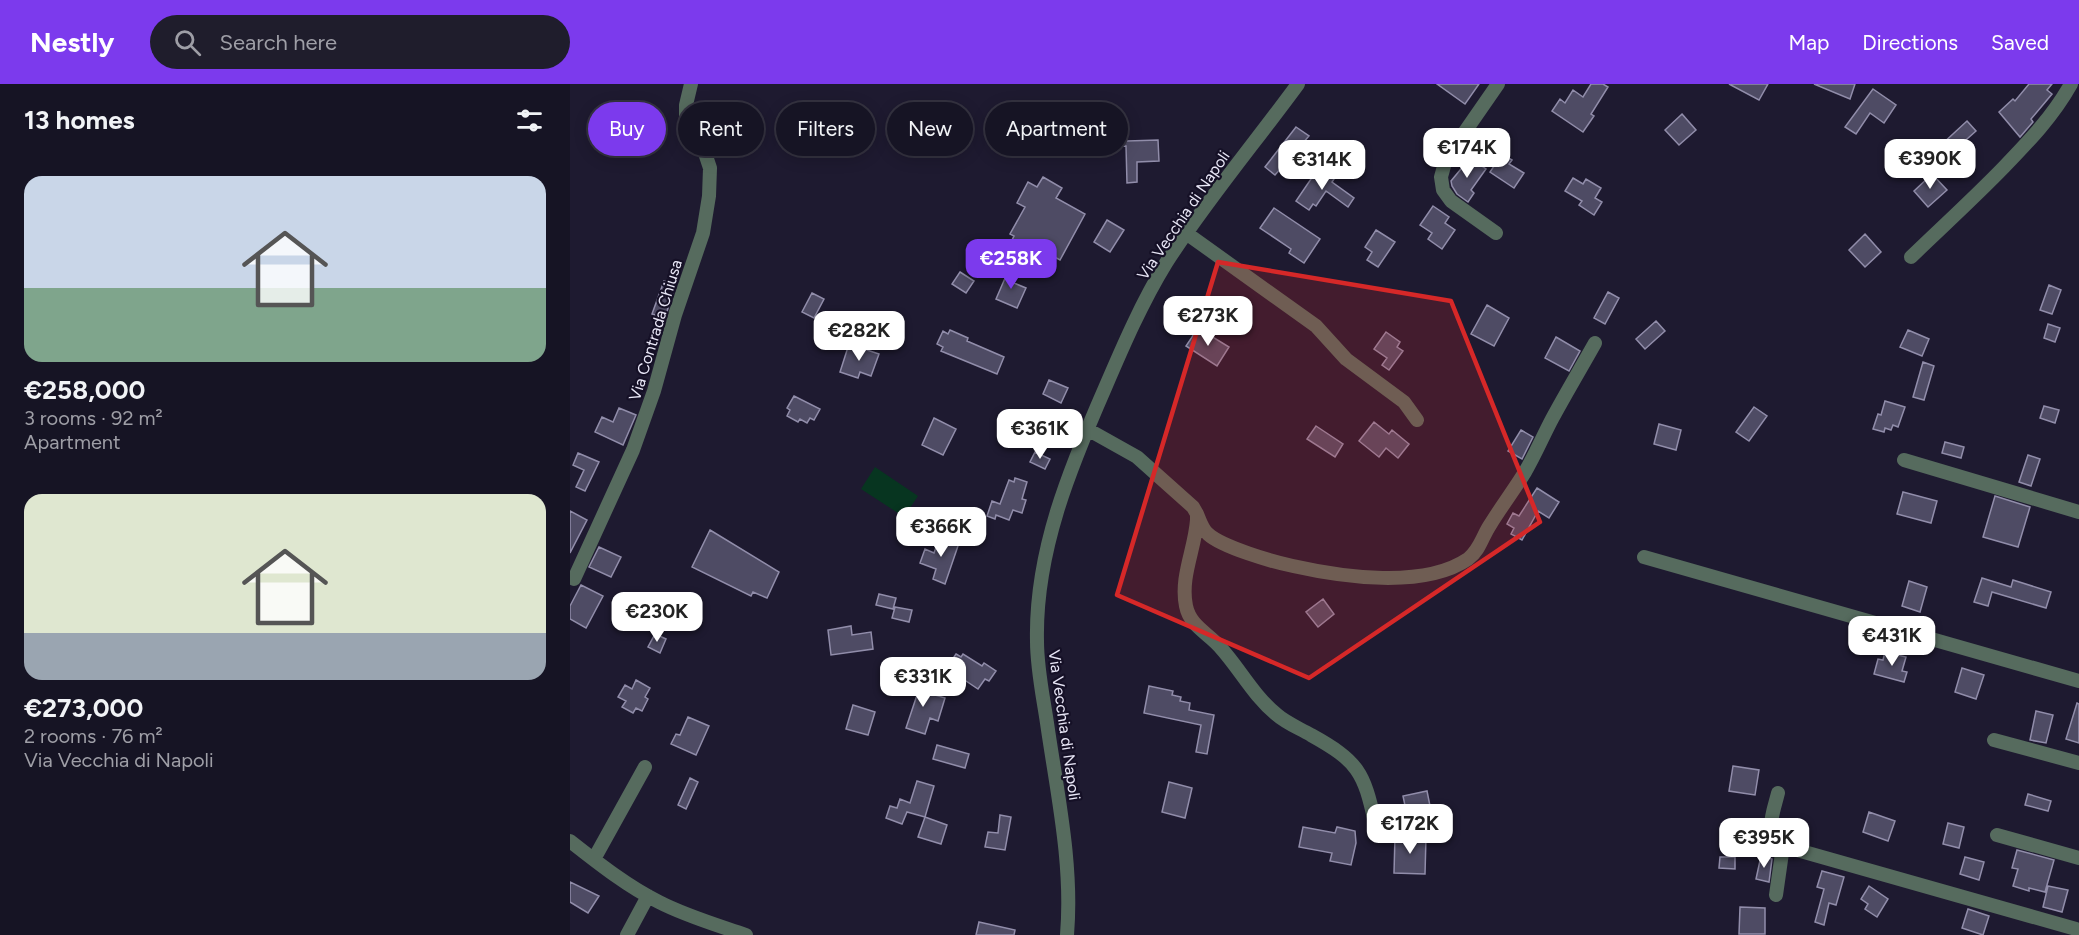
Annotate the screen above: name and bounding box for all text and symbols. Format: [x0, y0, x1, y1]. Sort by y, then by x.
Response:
search box [150, 15, 570, 69]
text: Nestly [30, 25, 114, 59]
icon: search [171, 26, 204, 59]
text: Search here [219, 29, 337, 56]
text: Map [1788, 30, 1829, 55]
text: Directions [1862, 30, 1958, 55]
text: Saved [1991, 30, 2049, 55]
chip: Buy [588, 102, 666, 156]
chip: Rent [678, 102, 764, 156]
chip: Filters [776, 102, 875, 156]
chip: New [887, 102, 973, 156]
chip: Apartment [985, 102, 1128, 156]
text: 13 homes [24, 104, 135, 136]
icon: filters [513, 104, 546, 137]
pin: €174K [1425, 128, 1509, 179]
text: €174K [1437, 135, 1497, 159]
pin: €390K [1888, 139, 1972, 190]
pin: €314K [1280, 140, 1364, 191]
text: €390K [1899, 146, 1961, 170]
street label: Via Vecchia di Napoli [1133, 147, 1234, 283]
text: €314K [1292, 147, 1352, 171]
icon: home [231, 215, 339, 323]
pin: €258K [969, 239, 1053, 290]
text: €258K [980, 246, 1042, 270]
street label: Via Contrada Chiusa [625, 257, 686, 403]
pin: €273K [1166, 296, 1250, 347]
text: €273K [1177, 303, 1239, 327]
pin: €282K [817, 311, 901, 362]
text: €282K [828, 318, 890, 342]
text: €258,000 [24, 374, 145, 406]
text: 3 rooms · 92 m² [24, 406, 163, 430]
pin: €361K [998, 409, 1082, 460]
text: €361K [1011, 416, 1069, 440]
text: Apartment [24, 430, 121, 454]
pin: €366K [899, 507, 983, 558]
text: €366K [910, 514, 972, 538]
icon: home [231, 533, 339, 641]
pin: €230K [615, 592, 699, 643]
text: €230K [626, 599, 688, 623]
pin: €431K [1850, 616, 1934, 667]
text: €431K [1862, 623, 1922, 647]
street label: Via Vecchia di Napoli [1045, 649, 1084, 802]
pin: €331K [881, 657, 965, 708]
text: €331K [894, 664, 952, 688]
text: €273,000 [24, 692, 143, 724]
text: 2 rooms · 76 m² [24, 724, 163, 748]
text: Via Vecchia di Napoli [24, 748, 214, 772]
pin: €172K [1368, 804, 1452, 855]
text: €172K [1381, 811, 1439, 835]
pin: €395K [1722, 818, 1806, 869]
text: €395K [1733, 825, 1795, 849]

